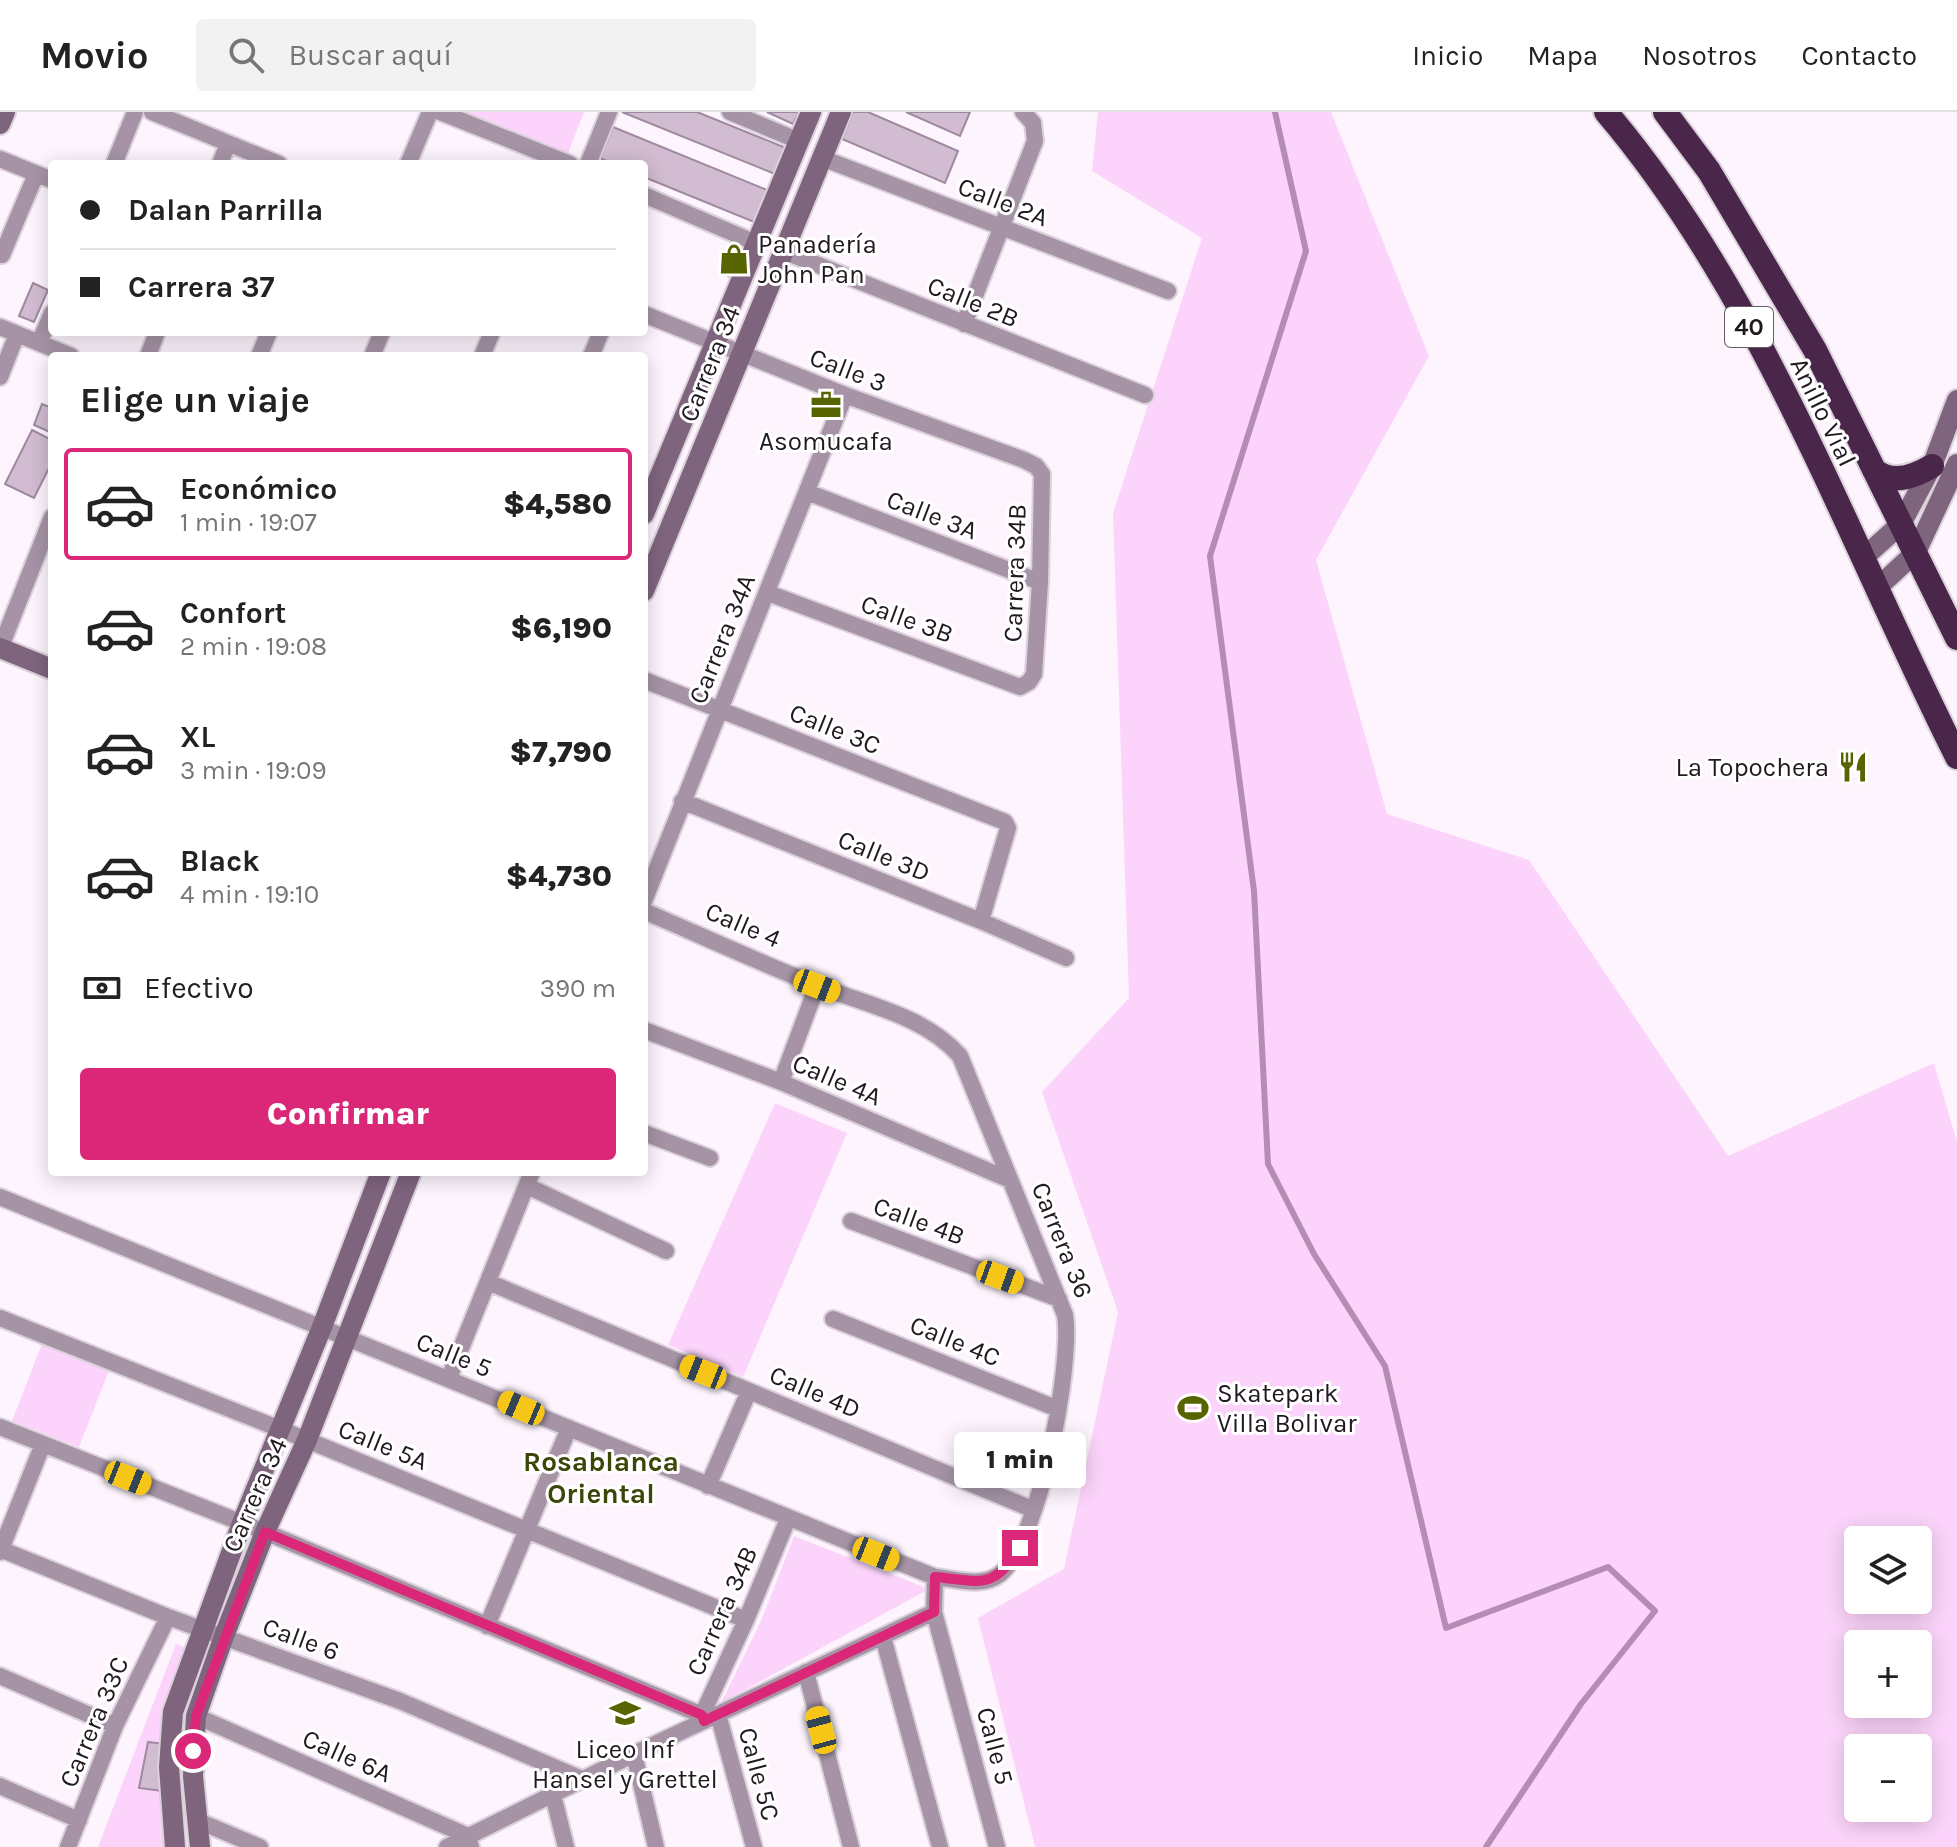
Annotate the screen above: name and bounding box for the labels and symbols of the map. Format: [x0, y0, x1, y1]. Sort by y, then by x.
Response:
street label: Calle 2A [953, 171, 1053, 233]
place label: Panadería John Pan [758, 229, 877, 290]
shop icon: Panadería John Pan [717, 242, 751, 276]
street label: Calle 2B [923, 270, 1023, 334]
street label: Carrera 34 [673, 302, 747, 426]
road number: 40 [1725, 307, 1773, 347]
street label: Calle 3 [805, 341, 891, 399]
street label: Anillo Vial [1783, 352, 1863, 472]
office icon: Asomucafa [809, 388, 843, 422]
place label: Asomucafa [759, 426, 893, 457]
street label: Calle 3A [882, 484, 982, 546]
street label: Carrera 34B [997, 503, 1033, 643]
street label: Carrera 34A [682, 570, 762, 708]
street label: Calle 3B [857, 588, 957, 650]
street label: Calle 3C [785, 697, 885, 761]
restaurant icon: La Topochera [1836, 750, 1870, 784]
place label: La Topochera [1676, 752, 1829, 783]
street label: Calle 3D [833, 823, 935, 889]
street label: Calle 4 [701, 895, 785, 955]
car [790, 966, 844, 1006]
street label: Calle 4A [788, 1047, 886, 1113]
street label: Carrera 36 [1025, 1177, 1099, 1303]
street label: Calle 4B [869, 1190, 969, 1252]
car [973, 1258, 1027, 1296]
street label: Calle 4C [905, 1309, 1005, 1373]
street label: Calle 5 [412, 1326, 496, 1384]
car [676, 1352, 730, 1392]
street label: Calle 4D [765, 1359, 865, 1425]
place label: Skatepark Villa Bolivar [1217, 1378, 1357, 1439]
car [494, 1388, 548, 1428]
sports icon: Skatepark Villa Bolivar [1176, 1391, 1210, 1425]
street label: Calle 5A [334, 1413, 432, 1477]
callout: 1 min [954, 1432, 1086, 1488]
street label: Carrera 34 [216, 1433, 294, 1557]
district label: Rosablanca Oriental [523, 1445, 679, 1510]
car [101, 1458, 155, 1498]
route end [1002, 1530, 1038, 1566]
car [849, 1534, 903, 1574]
street label: Carrera 34B [680, 1542, 764, 1680]
street label: Calle 6 [258, 1611, 344, 1667]
street label: Carrera 33C [53, 1652, 135, 1792]
school or university icon: Liceo Inf Hansel y Grettel [608, 1696, 642, 1730]
car [803, 1704, 839, 1756]
street label: Calle 5 [970, 1704, 1020, 1788]
street label: Calle 6A [298, 1723, 396, 1789]
street label: Calle 5C [732, 1724, 786, 1824]
route start [175, 1733, 211, 1769]
place label: Liceo Inf Hansel y Grettel [532, 1734, 718, 1795]

